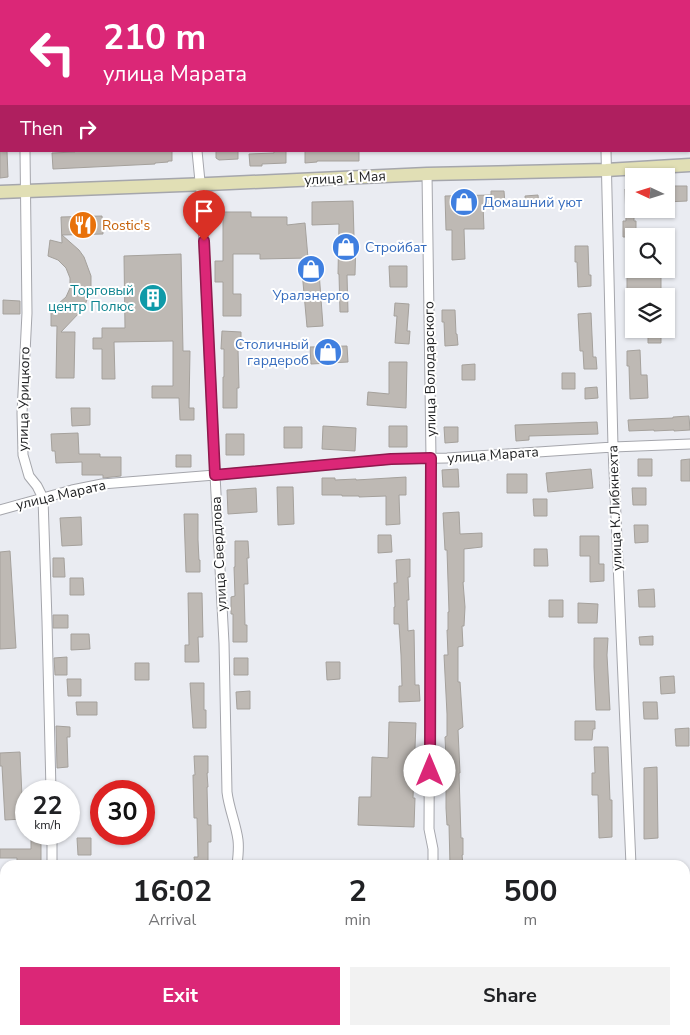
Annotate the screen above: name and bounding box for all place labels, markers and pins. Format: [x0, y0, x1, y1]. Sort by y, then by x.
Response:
shop icon: Домашний уют [449, 187, 479, 217]
pin [183, 190, 225, 241]
place label: Домашний уют [483, 193, 583, 212]
restaurant icon: Rostic's [68, 210, 98, 240]
place label: Rostic's [102, 216, 150, 235]
shop icon: Стройбат [331, 232, 361, 262]
place label: Стройбат [365, 238, 428, 257]
shop icon: Уралэнерго [296, 254, 326, 284]
place label: Торговый центр Полюс [48, 281, 134, 316]
building icon: Торговый центр Полюс [138, 283, 168, 313]
place label: Уралэнерго [271, 286, 350, 305]
place label: Столичный гардероб [235, 335, 309, 370]
shop icon: Столичный гардероб [313, 337, 343, 367]

